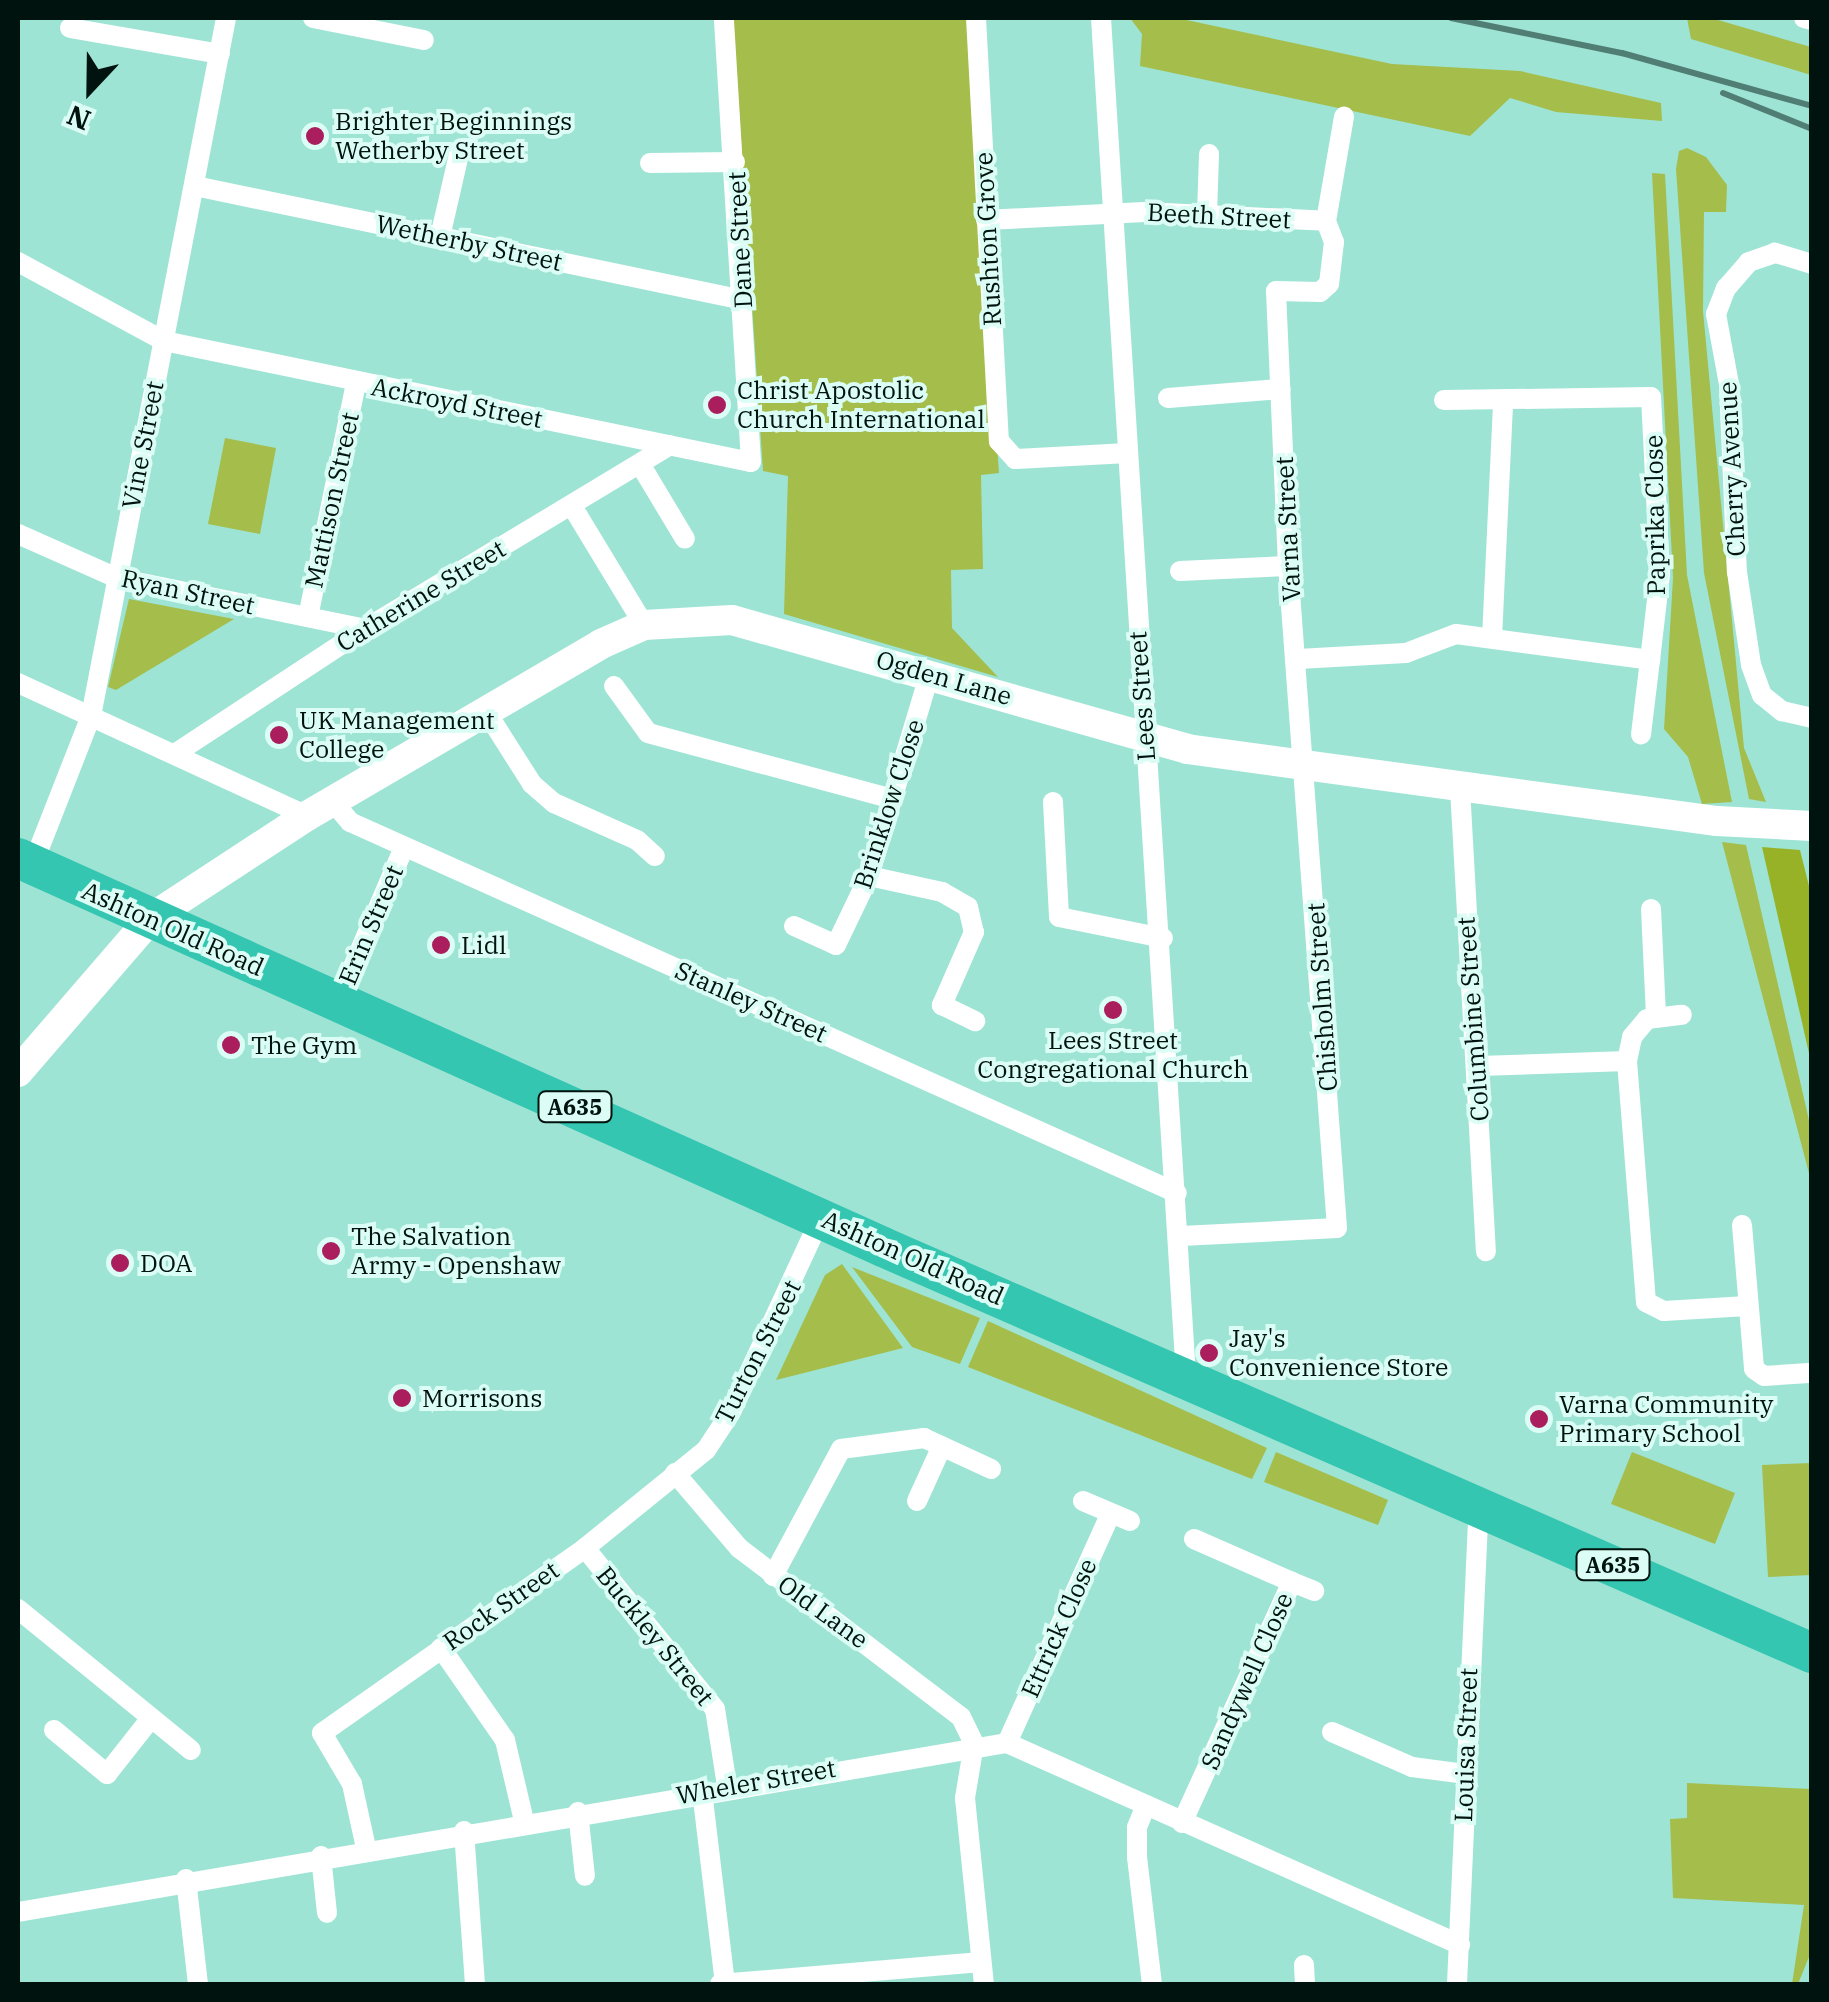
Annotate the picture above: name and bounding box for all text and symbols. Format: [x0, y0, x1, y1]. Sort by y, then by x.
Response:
north arrow [40, 40, 140, 140]
text: N [61, 97, 96, 140]
place label: Brighter Beginnings Wetherby Street [335, 107, 572, 166]
marker: Brighter Beginnings Wetherby Street [304, 125, 326, 147]
street label: Rushton Grove [968, 151, 1008, 327]
street label: Dane Street [721, 171, 759, 309]
street label: Beeth Street [1146, 197, 1292, 235]
street label: Wetherby Street [373, 209, 565, 277]
street label: Ackroyd Street [369, 372, 545, 434]
place label: Christ Apostolic Church International [737, 376, 985, 435]
street label: Vine Street [116, 379, 170, 511]
street label: Cherry Avenue [1712, 381, 1752, 557]
marker: Christ Apostolic Church International [706, 394, 728, 416]
street label: Mattison Street [299, 409, 365, 591]
street label: Paprika Close [1639, 434, 1671, 596]
street label: Varna Street [1269, 456, 1307, 602]
street label: Catherine Street [331, 534, 511, 658]
street label: Ryan Street [119, 563, 257, 621]
street label: Lees Street [1123, 630, 1161, 762]
street label: Ogden Lane [873, 644, 1015, 712]
place label: UK Management College [299, 706, 495, 765]
street label: Brinklow Close [847, 716, 931, 892]
marker: UK Management College [268, 724, 290, 746]
street label: Erin Street [332, 861, 410, 989]
street label: Ashton Old Road [78, 876, 268, 982]
street label: Chisholm Street [1300, 902, 1344, 1092]
street label: Columbine Street [1451, 916, 1495, 1122]
place label: Lidl [461, 930, 506, 960]
marker: Lidl [430, 934, 452, 956]
street label: Stanley Street [670, 955, 832, 1049]
marker: Lees Street Congregational Church [1102, 999, 1124, 1021]
place label: Lees Street Congregational Church [977, 1026, 1249, 1085]
place label: The Gym [251, 1030, 357, 1060]
marker: The Gym [220, 1034, 242, 1056]
road number: A635 [538, 1090, 612, 1124]
street label: Ashton Old Road [818, 1205, 1008, 1311]
place label: The Salvation Army - Openshaw [351, 1222, 561, 1281]
marker: The Salvation Army - Openshaw [320, 1240, 342, 1262]
place label: DOA [140, 1248, 192, 1278]
marker: DOA [109, 1252, 131, 1274]
street label: Turton Street [709, 1275, 807, 1429]
place label: Jay's Convenience Store [1229, 1324, 1448, 1383]
marker: Jay's Convenience Store [1198, 1342, 1220, 1364]
place label: Morrisons [422, 1383, 542, 1413]
marker: Morrisons [391, 1387, 413, 1409]
place label: Varna Community Primary School [1559, 1390, 1773, 1449]
marker: Varna Community Primary School [1528, 1408, 1550, 1430]
road number: A635 [1576, 1548, 1650, 1582]
street label: Ettrick Close [1015, 1554, 1103, 1702]
street label: Rock Street [437, 1555, 565, 1657]
street label: Buckley Street [590, 1561, 720, 1711]
street label: Old Lane [772, 1569, 874, 1655]
street label: Sandywell Close [1195, 1588, 1299, 1774]
street label: Louisa Street [1448, 1667, 1484, 1823]
street label: Wheler Street [674, 1753, 838, 1811]

